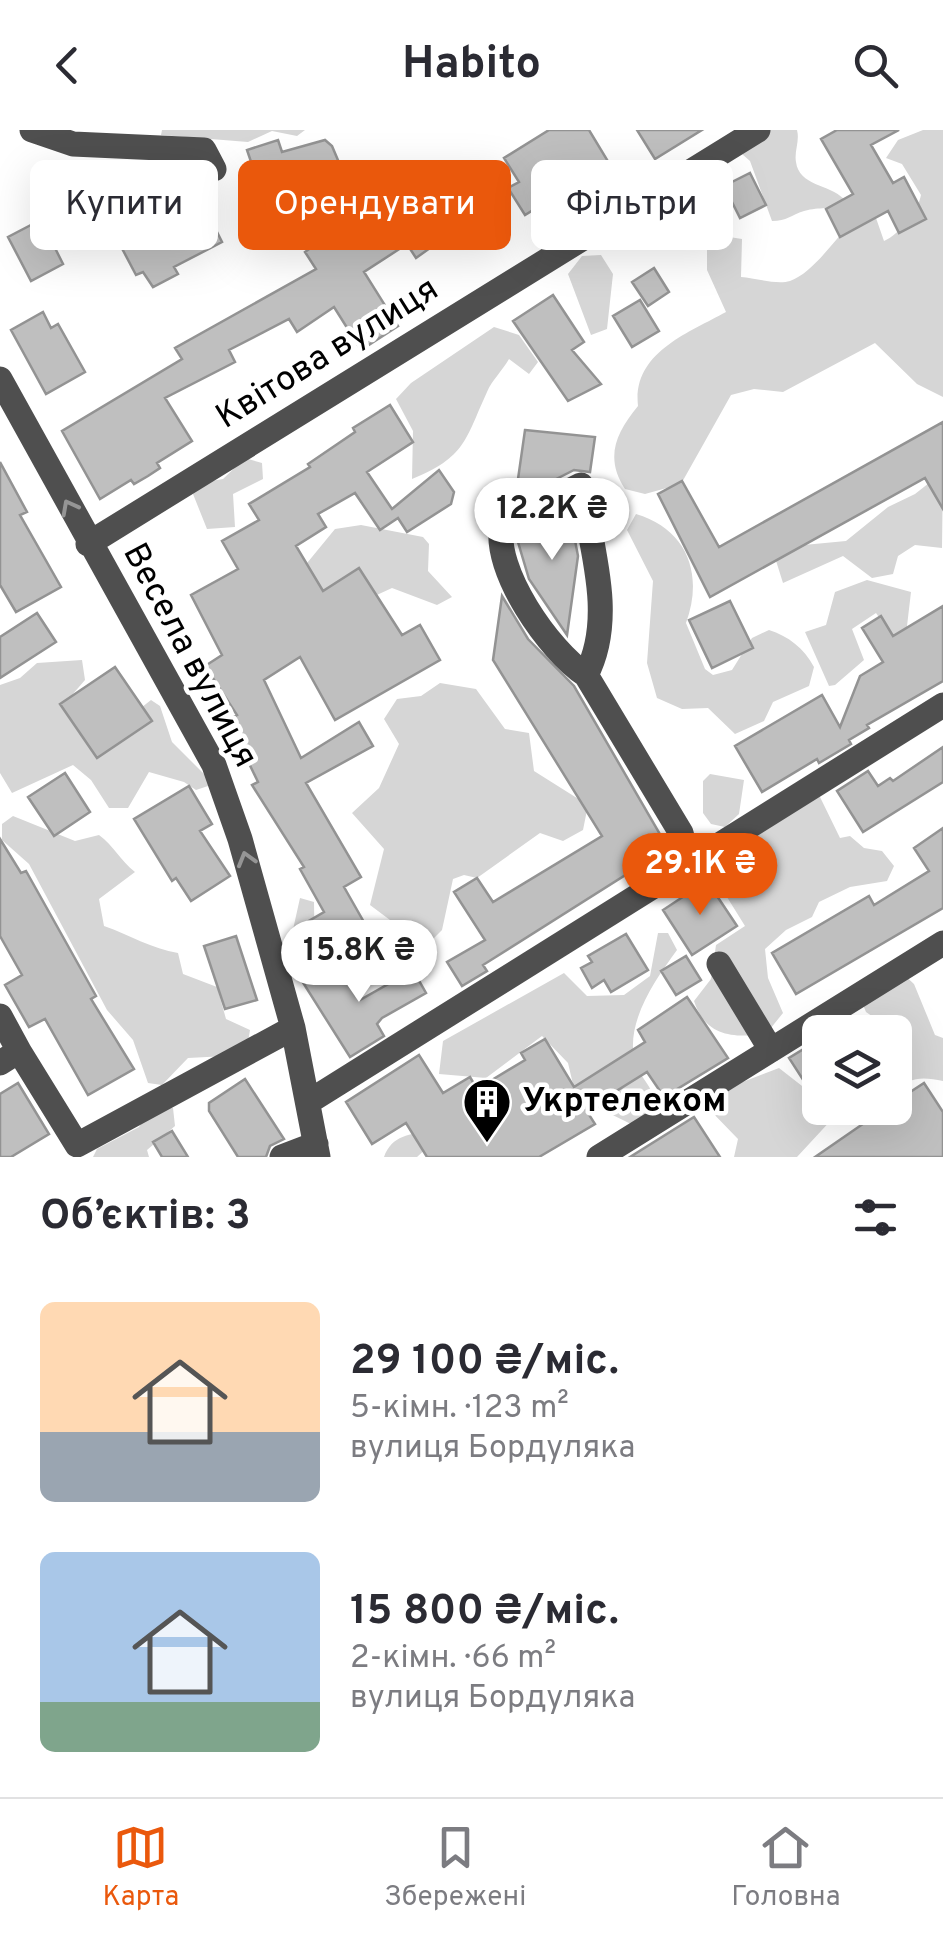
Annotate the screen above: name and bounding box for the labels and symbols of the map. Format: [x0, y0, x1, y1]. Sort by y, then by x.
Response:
street label: Квітова вулиця [209, 268, 447, 440]
pin: 12.2K ₴ [460, 478, 644, 563]
one-way arrow [61, 499, 81, 517]
street label: Весела вулиця [111, 536, 267, 776]
pin: 29.1K ₴ [608, 833, 792, 918]
one-way arrow [236, 850, 257, 868]
pin: 15.8K ₴ [267, 920, 451, 1005]
building icon: Укртелеком [461, 1076, 513, 1144]
place label: Укртелеком [522, 1080, 726, 1124]

